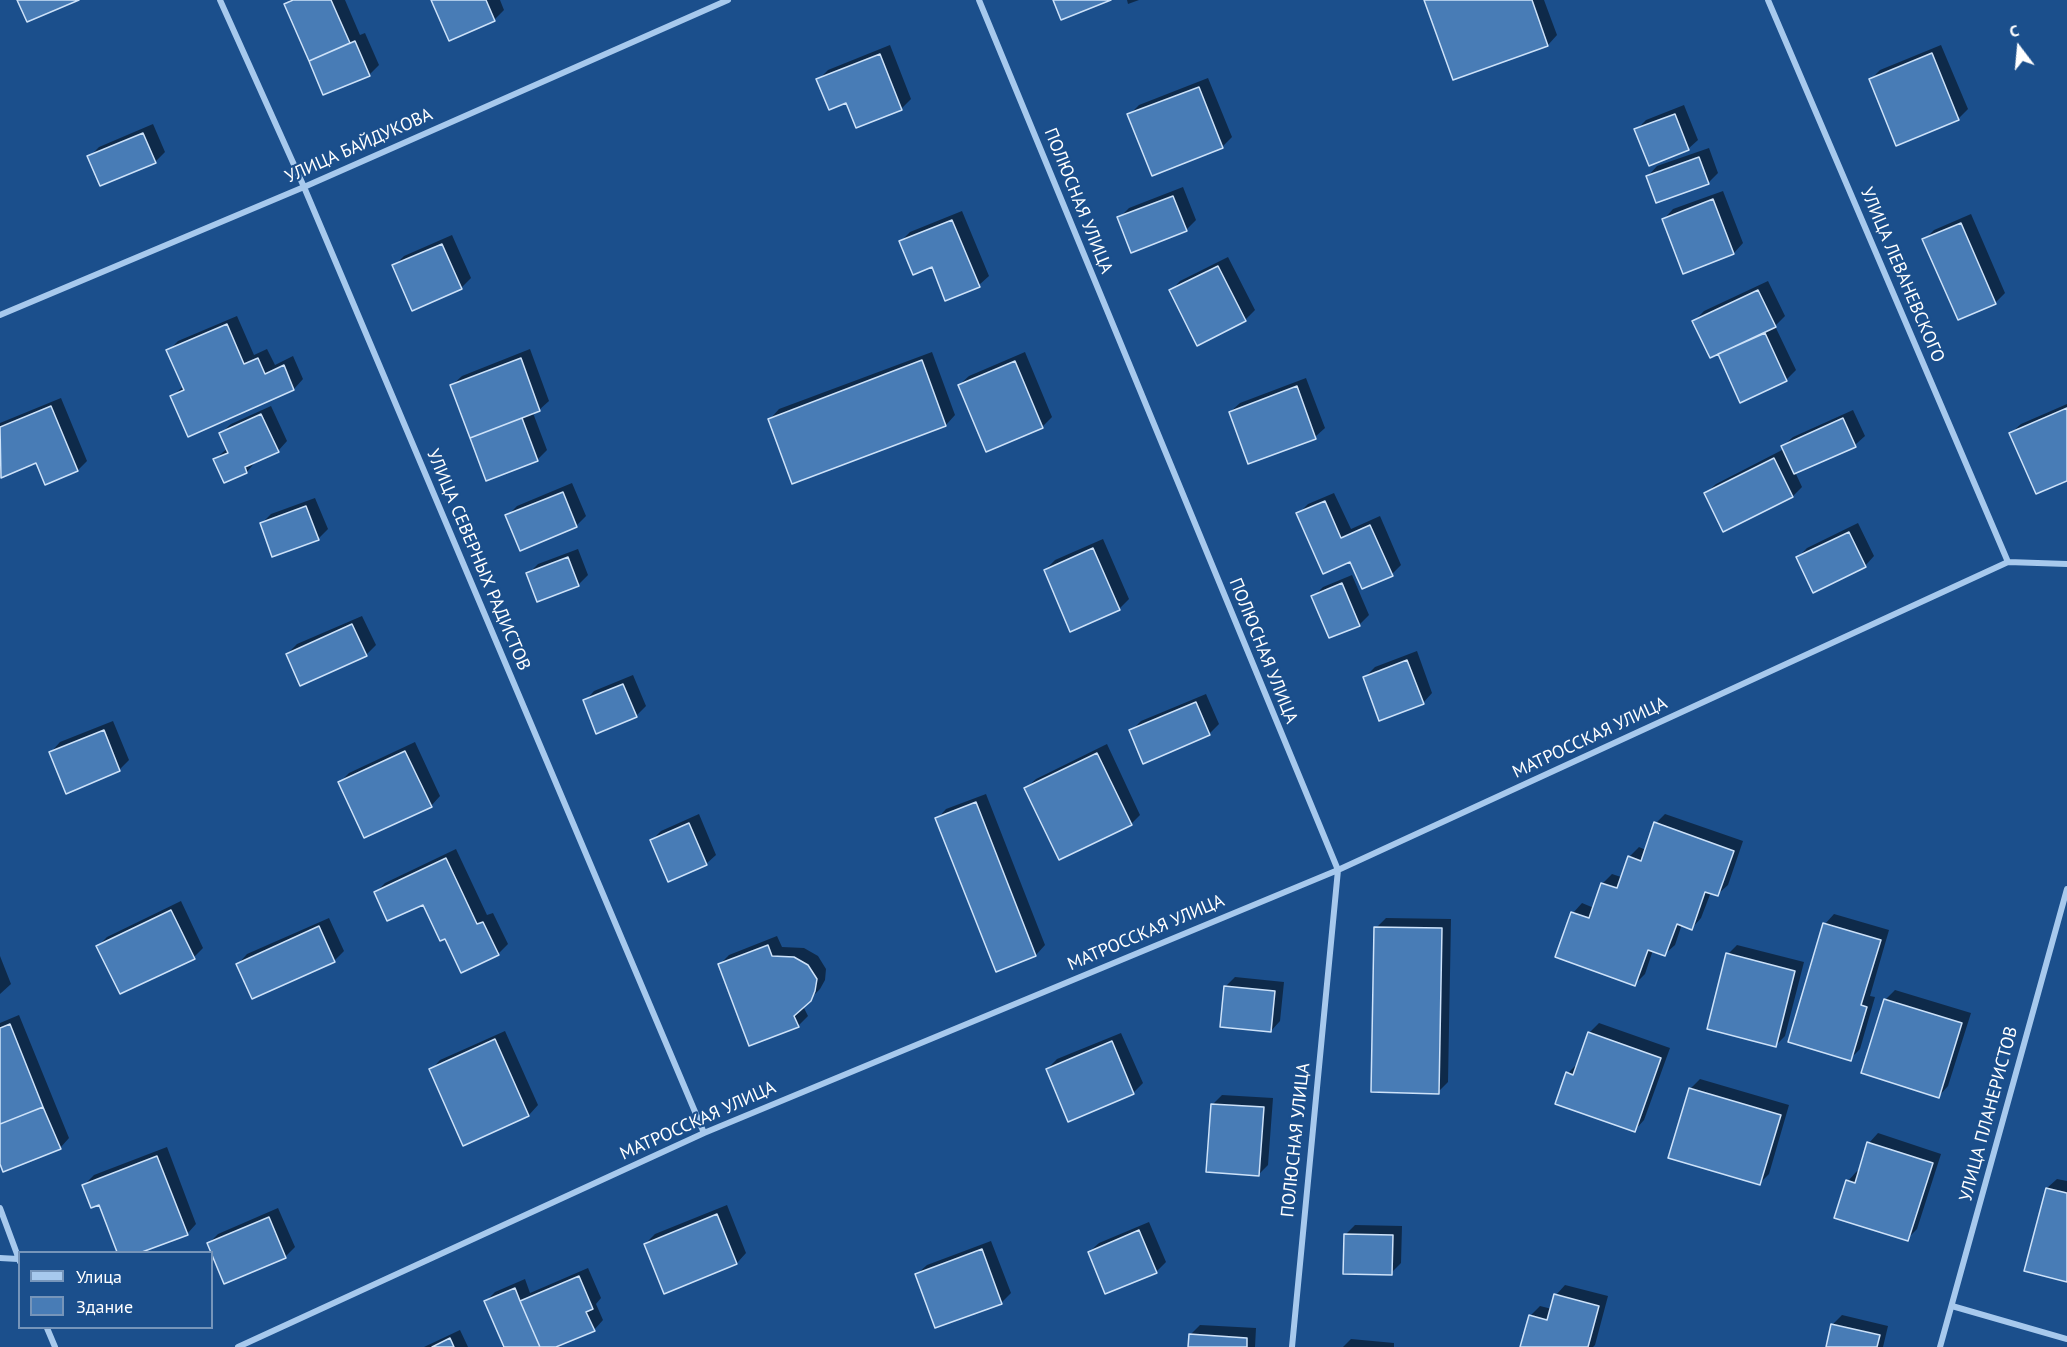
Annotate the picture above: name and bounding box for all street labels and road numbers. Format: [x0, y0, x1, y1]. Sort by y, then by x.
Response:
street label: УЛИЦА БАЙДУКОВА [282, 104, 436, 188]
street label: ПОЛЮСНАЯ УЛИЦА [1039, 125, 1117, 277]
street label: УЛИЦА ЛЕВАНЕВСКОГО [1855, 184, 1949, 366]
street label: УЛИЦА СЕВЕРНЫХ РАДИСТОВ [422, 446, 534, 674]
street label: ПОЛЮСНАЯ УЛИЦА [1224, 575, 1302, 727]
street label: МАТРОССКАЯ УЛИЦА [1509, 693, 1671, 783]
street label: МАТРОССКАЯ УЛИЦА [1064, 890, 1228, 976]
street label: УЛИЦА ПЛАНЕРИСТОВ [1955, 1024, 2023, 1204]
street label: ПОЛЮСНАЯ УЛИЦА [1277, 1062, 1315, 1218]
street label: МАТРОССКАЯ УЛИЦА [617, 1077, 779, 1165]

